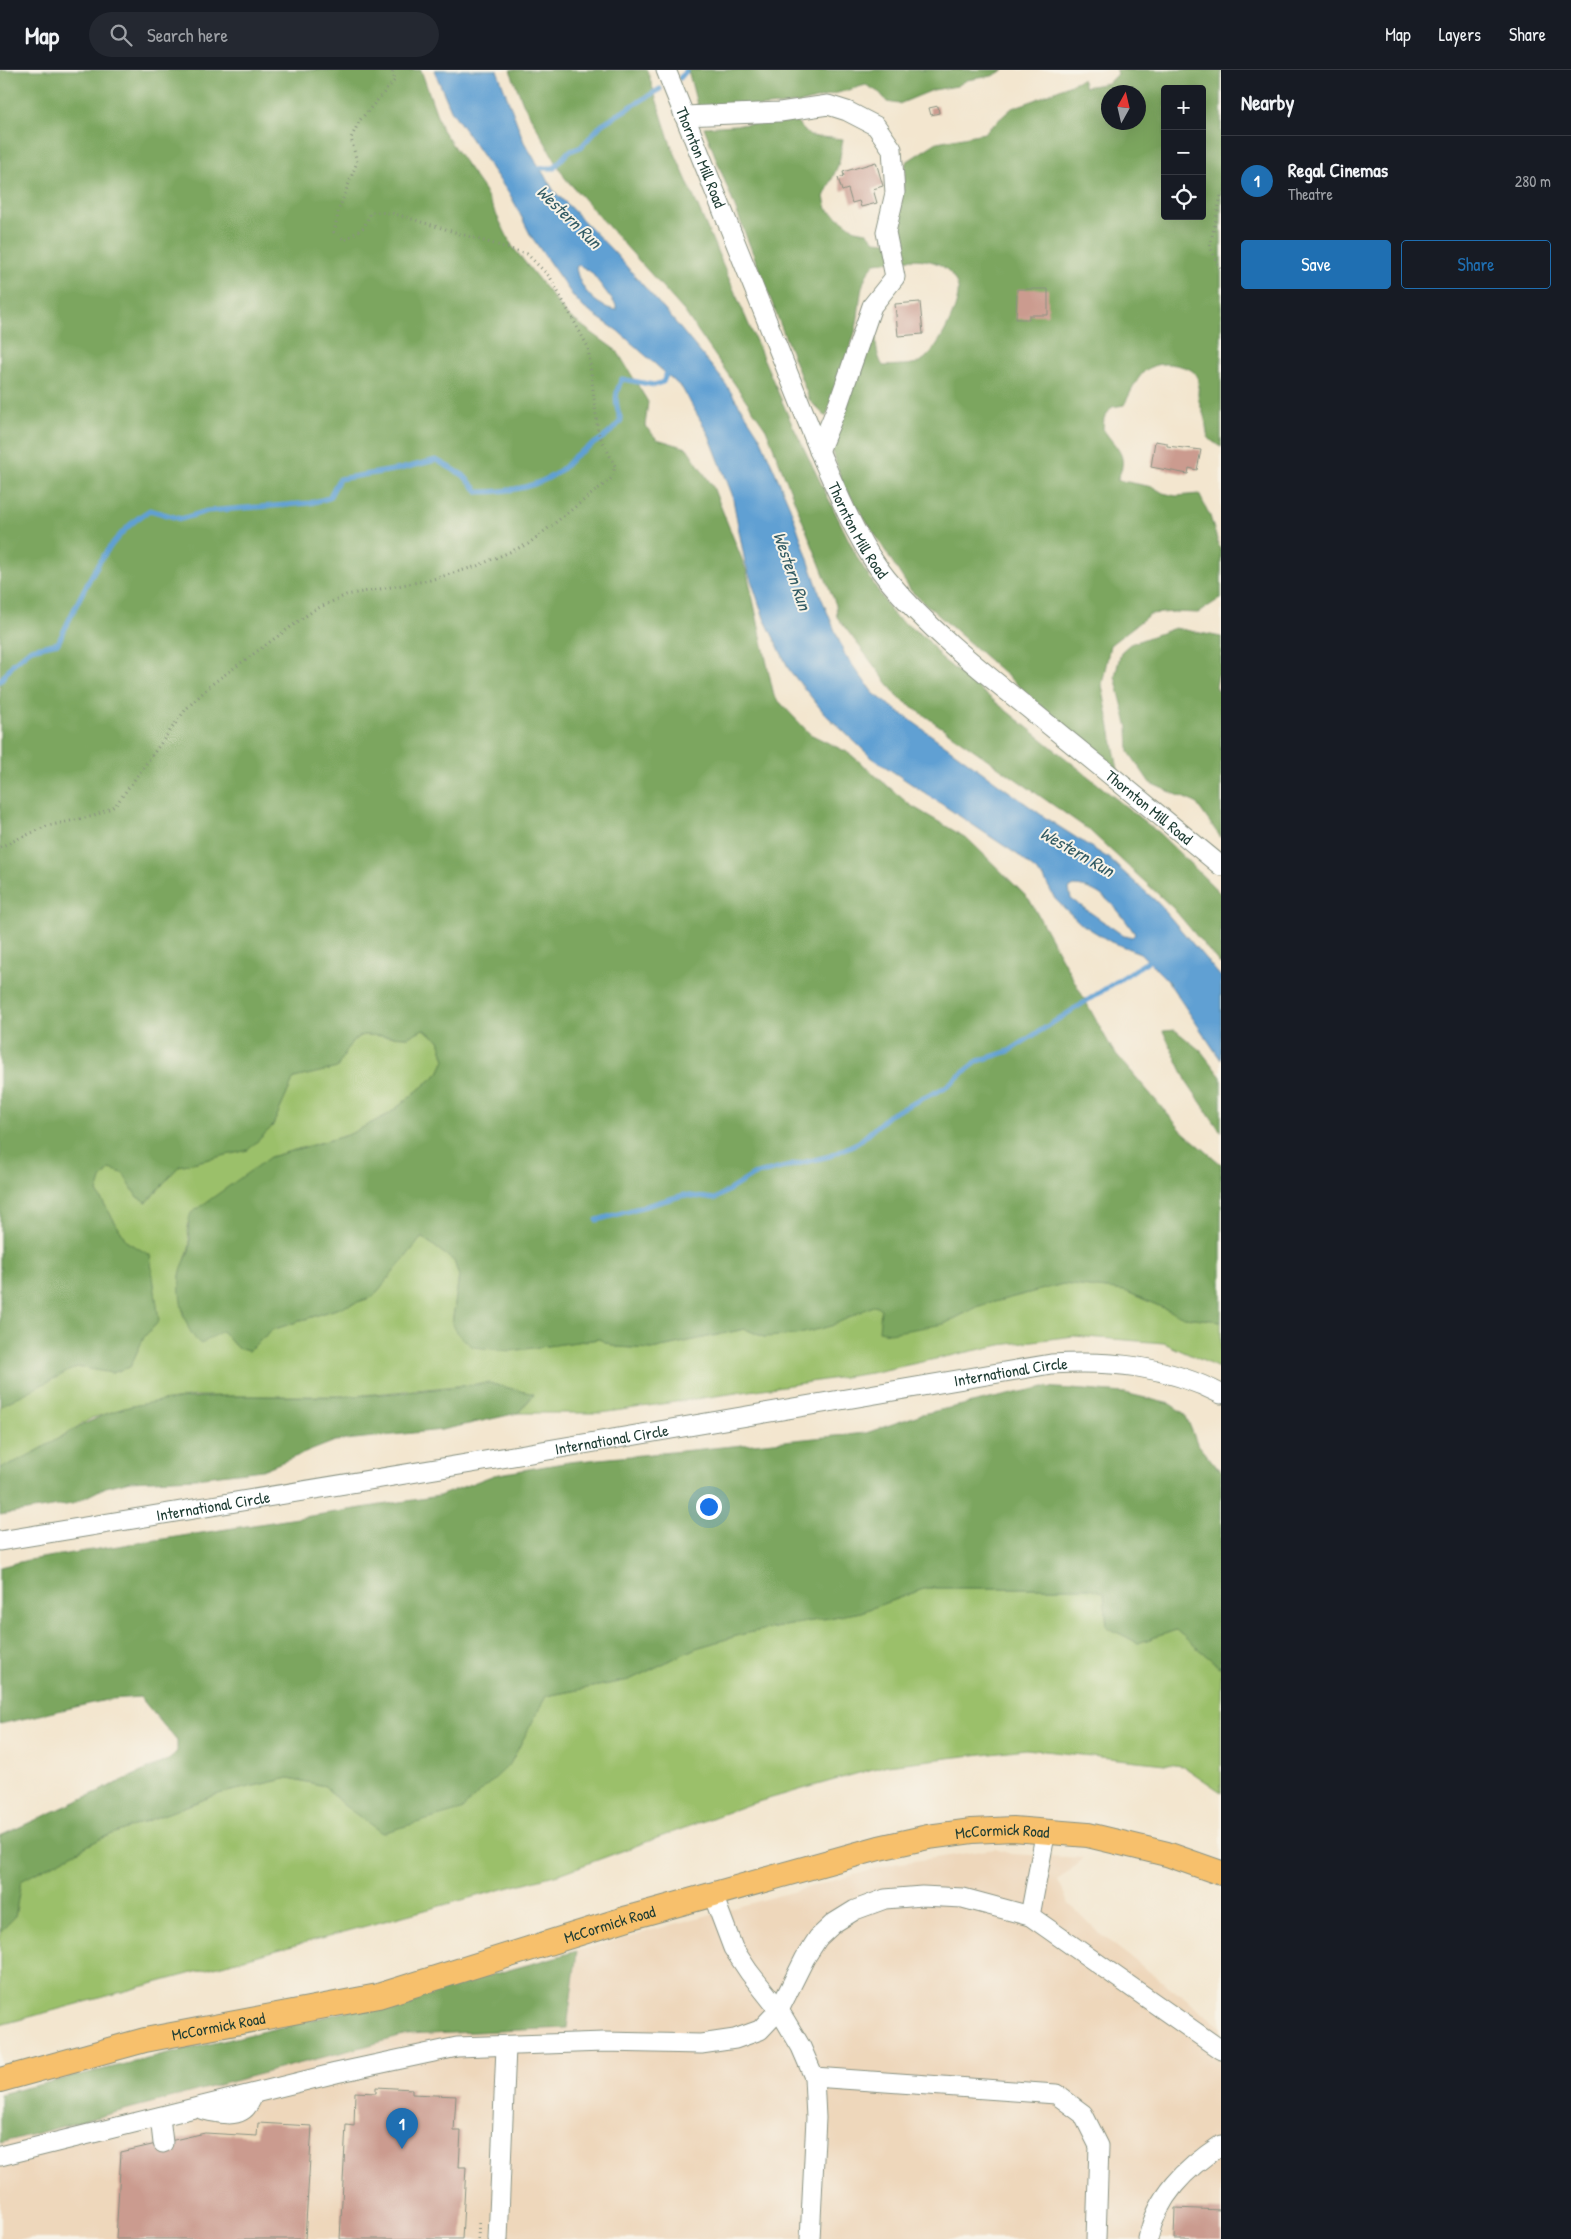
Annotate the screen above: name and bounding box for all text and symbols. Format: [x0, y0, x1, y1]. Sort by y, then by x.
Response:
search box [89, 12, 439, 57]
text: Map [25, 19, 59, 51]
icon: search [107, 21, 135, 49]
text: Search here [147, 22, 228, 48]
text: Map [1385, 22, 1411, 47]
text: Layers [1439, 22, 1481, 47]
text: Share [1509, 22, 1546, 47]
north arrow [1101, 85, 1146, 130]
map controls [1161, 85, 1206, 220]
button: + [1161, 85, 1206, 130]
text: Nearby [1241, 88, 1294, 117]
street label: Thornton Mill Road [671, 103, 731, 211]
button: − [1161, 130, 1206, 175]
text: Regal Cinemas [1288, 157, 1388, 183]
text: 1 [1254, 170, 1260, 192]
text: 280 m [1515, 170, 1551, 192]
button: locate [1161, 175, 1206, 220]
water label: Western Run [531, 179, 609, 255]
text: Theatre [1288, 183, 1333, 205]
button: Save [1241, 240, 1391, 289]
button: Share [1401, 240, 1551, 289]
street label: Thornton Mill Road [823, 478, 894, 583]
water label: Western Run [767, 528, 818, 615]
street label: Thornton Mill Road [1101, 765, 1198, 849]
water label: Western Run [1036, 820, 1120, 884]
street label: International Circle [952, 1352, 1069, 1391]
street label: International Circle [553, 1419, 671, 1460]
street label: International Circle [155, 1485, 272, 1526]
your location [696, 1494, 722, 1520]
street label: McCormick Road [954, 1818, 1050, 1844]
street label: McCormick Road [561, 1900, 658, 1948]
street label: McCormick Road [170, 2007, 267, 2046]
pin: 1 [386, 2108, 418, 2149]

